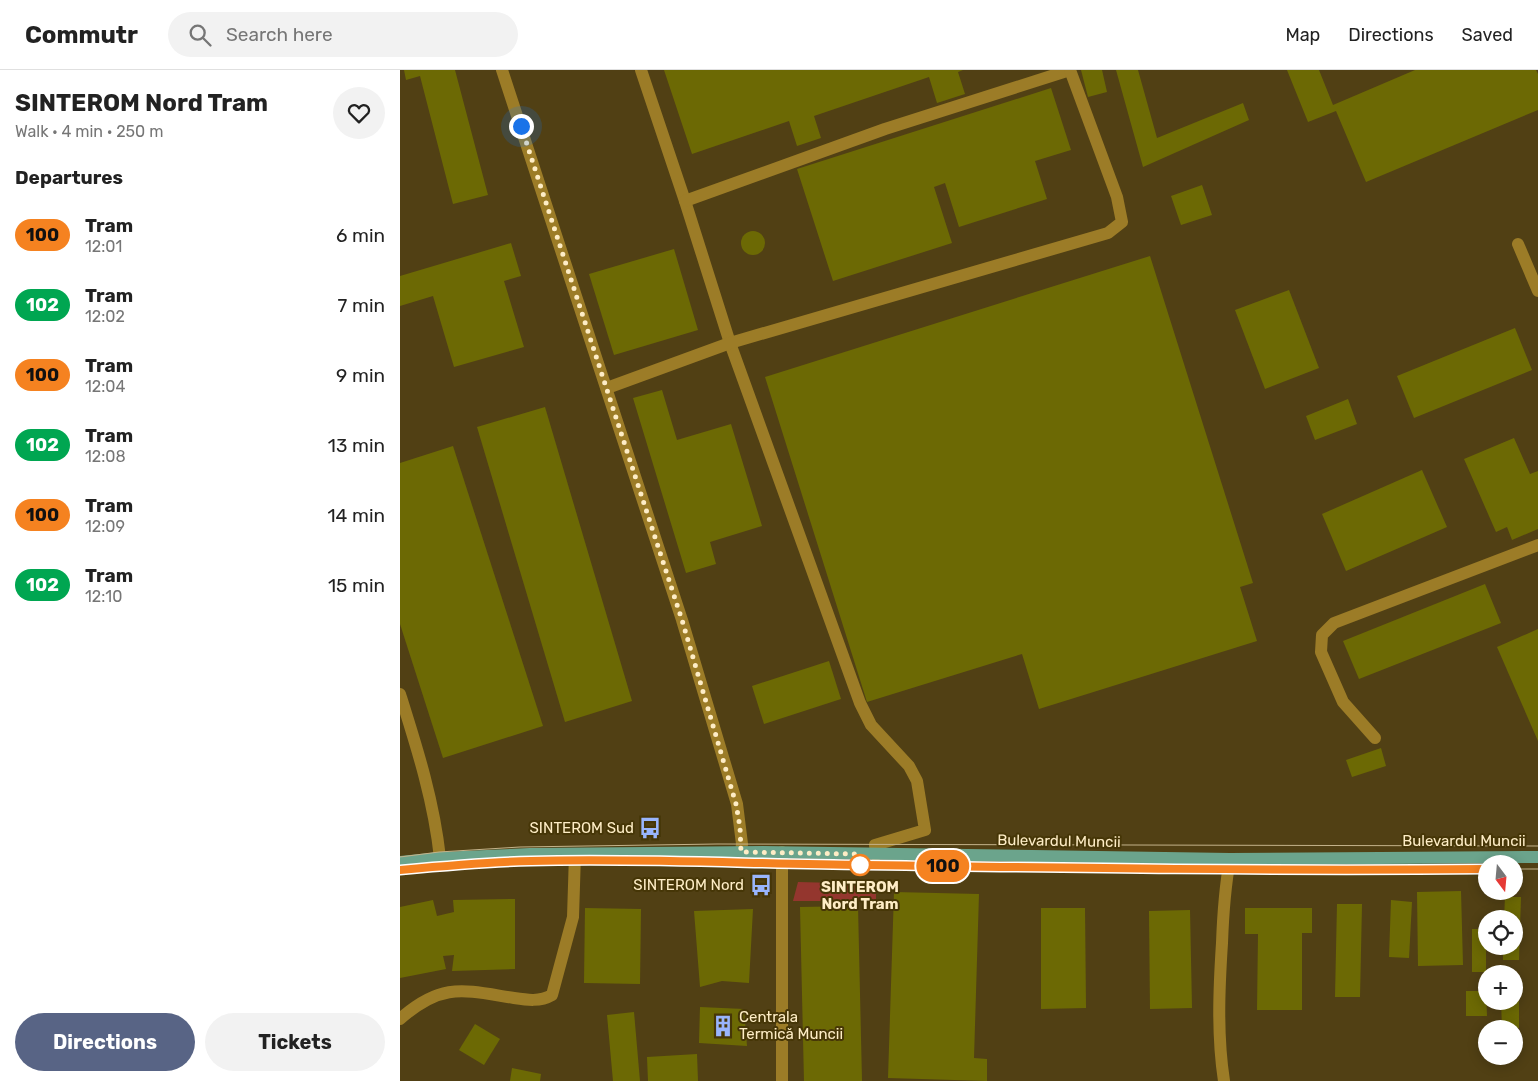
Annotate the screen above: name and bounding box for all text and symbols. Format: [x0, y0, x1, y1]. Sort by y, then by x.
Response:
search box [168, 12, 518, 57]
text: Commutr [25, 21, 138, 49]
icon: search [186, 21, 214, 49]
text: Search here [226, 23, 333, 46]
text: Map [1285, 24, 1320, 46]
text: Directions [1348, 24, 1434, 46]
text: Saved [1462, 24, 1513, 46]
button: heart [333, 87, 385, 139]
text: SINTEROM Nord Tram [15, 89, 268, 117]
your location [509, 114, 534, 139]
text: Walk · 4 min · 250 m [15, 122, 163, 141]
text: Departures [15, 166, 123, 189]
text: Tram [85, 214, 133, 237]
text: 100 [26, 224, 59, 246]
text: 6 min [336, 224, 385, 247]
text: 12:01 [85, 237, 122, 256]
text: Tram [85, 284, 133, 307]
text: 102 [26, 294, 59, 316]
text: 7 min [338, 294, 385, 317]
text: 12:02 [85, 307, 125, 326]
text: Tram [85, 354, 133, 377]
text: 100 [26, 364, 59, 386]
text: 9 min [336, 364, 385, 387]
text: 12:04 [85, 377, 125, 396]
text: Tram [85, 424, 133, 447]
text: 102 [26, 434, 59, 456]
text: 13 min [328, 434, 385, 457]
text: 12:08 [85, 447, 126, 466]
text: Tram [85, 494, 133, 517]
text: 100 [26, 504, 59, 526]
text: 14 min [327, 504, 385, 527]
text: 12:09 [85, 517, 125, 536]
text: Tram [85, 564, 133, 587]
text: 102 [26, 574, 59, 596]
text: 15 min [328, 574, 385, 597]
text: 12:10 [85, 587, 122, 606]
bus stop icon: SINTEROM Sud [637, 815, 663, 841]
place label: SINTEROM Sud [530, 819, 634, 837]
street label: Bulevardul Muncii [997, 831, 1121, 851]
street label: Bulevardul Muncii [1402, 832, 1526, 850]
line badge: 100 [914, 850, 972, 882]
marker: SINTEROM Nord Tram [849, 854, 871, 876]
text: 100 [926, 855, 960, 877]
north arrow [1478, 855, 1522, 900]
map controls [1478, 855, 1523, 1065]
bus stop icon: SINTEROM Nord [748, 872, 774, 898]
place label: SINTEROM Nord [633, 876, 744, 894]
place label: SINTEROM Nord Tram [821, 878, 899, 913]
button: locate [1478, 910, 1523, 955]
button: + [1478, 965, 1523, 1010]
place label: Centrala Termică Muncii [739, 1008, 843, 1043]
button: Directions [15, 1013, 195, 1071]
button: Tickets [205, 1013, 385, 1071]
building icon: Centrala Termică Muncii [710, 1013, 736, 1039]
button: − [1478, 1020, 1523, 1065]

